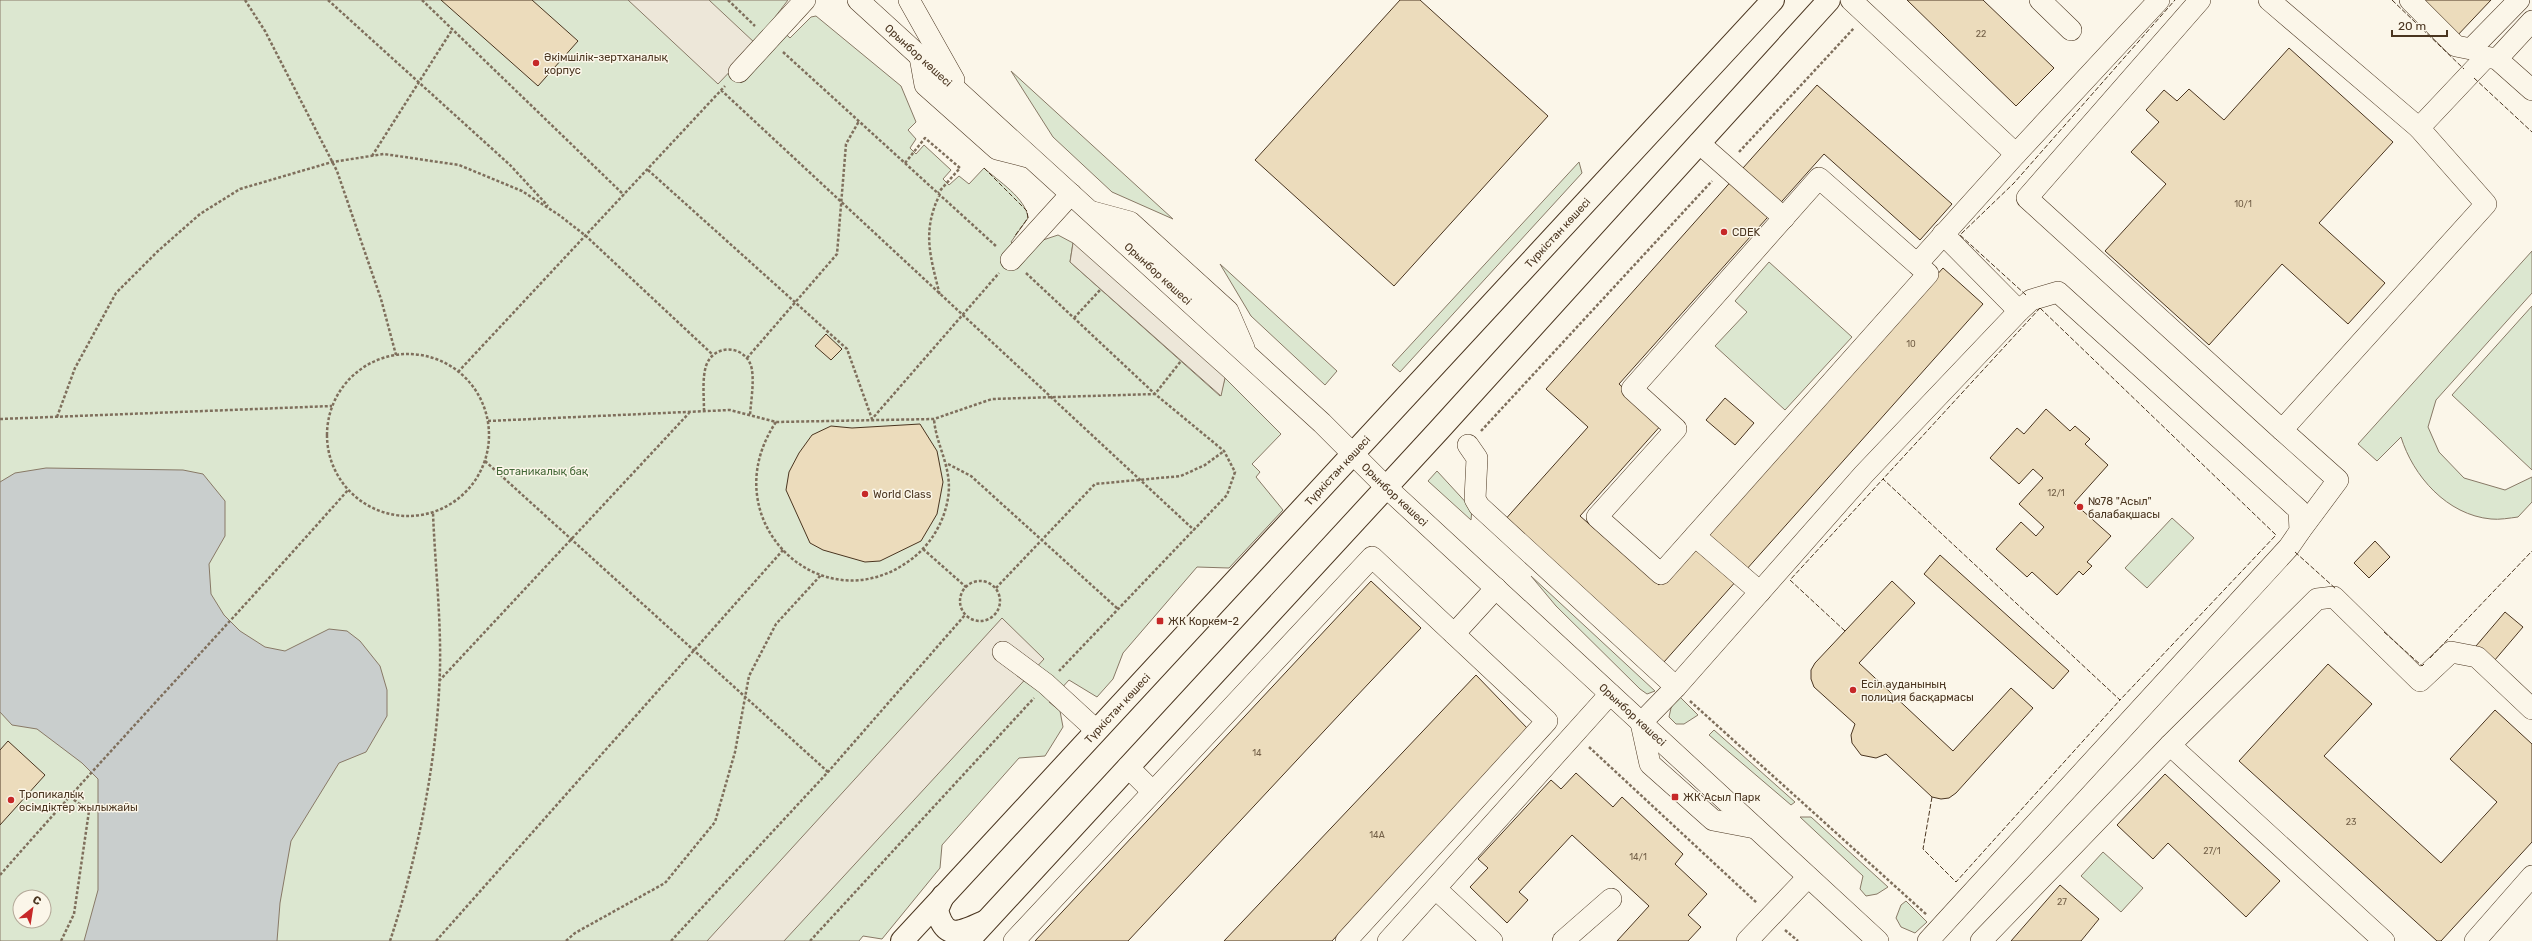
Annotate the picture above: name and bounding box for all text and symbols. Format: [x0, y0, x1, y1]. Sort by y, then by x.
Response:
scale bar [2392, 12, 2447, 38]
text: 20 m [2398, 19, 2426, 33]
street label: Орынбор көшесі [882, 21, 955, 89]
house number: 22 [1976, 29, 1986, 39]
place label: Әкімшілік-зертханалық корпус [544, 51, 668, 77]
marker: Әкімшілік-зертханалық корпус [531, 58, 541, 68]
street label: Түркістан көшесі [1522, 195, 1593, 270]
house number: 10/1 [2234, 199, 2252, 209]
place label: CDEK [1732, 226, 1761, 239]
marker: CDEK [1719, 227, 1729, 237]
street label: Орынбор көшесі [1122, 240, 1194, 307]
house number: 10 [1906, 339, 1916, 349]
street label: Түркістан көшесі [1302, 433, 1373, 508]
street label: Орынбор көшесі [1359, 460, 1431, 529]
park label: Ботаникалық бақ [496, 465, 589, 478]
place label: World Class [873, 488, 932, 501]
house number: 12/1 [2047, 488, 2065, 498]
marker: World Class [860, 489, 870, 499]
place label: №78 "Асыл" балабақшасы [2088, 495, 2160, 521]
marker: №78 "Асыл" балабақшасы [2075, 502, 2085, 512]
place label: ЖК Коркем-2 [1168, 615, 1239, 628]
marker: ЖК Коркем-2 [1155, 616, 1165, 626]
street label: Түркістан көшесі [1082, 671, 1153, 746]
place label: Есіл ауданының полиция басқармасы [1861, 678, 1974, 704]
street label: Орынбор көшесі [1597, 681, 1669, 749]
marker: Есіл ауданының полиция басқармасы [1848, 685, 1858, 695]
house number: 14 [1252, 748, 1262, 758]
place label: Тропикалық өсімдіктер жылыжайы [19, 788, 138, 814]
place label: ЖК Асыл Парк [1683, 791, 1760, 804]
marker: ЖК Асыл Парк [1670, 792, 1680, 802]
marker: Тропикалық өсімдіктер жылыжайы [6, 795, 16, 805]
house number: 23 [2346, 817, 2356, 827]
house number: 14А [1369, 830, 1385, 840]
house number: 27/1 [2203, 846, 2221, 856]
house number: 14/1 [1629, 852, 1647, 862]
north arrow [12, 889, 52, 929]
text: С [30, 893, 44, 908]
house number: 27 [2057, 897, 2067, 907]

